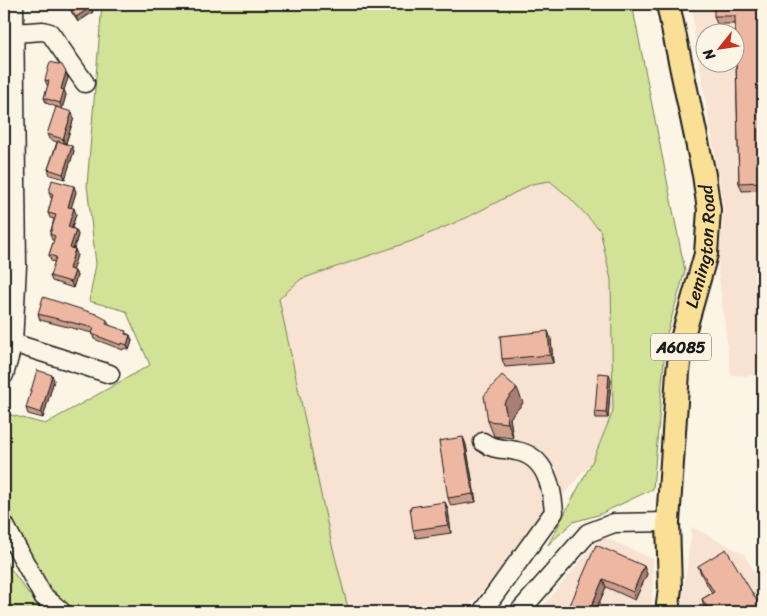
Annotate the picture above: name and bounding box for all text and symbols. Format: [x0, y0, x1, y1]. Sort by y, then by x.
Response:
north arrow [694, 22, 744, 72]
text: N [696, 44, 723, 66]
street label: Lemington Road [675, 181, 725, 312]
road number: A6085 [651, 334, 711, 361]

